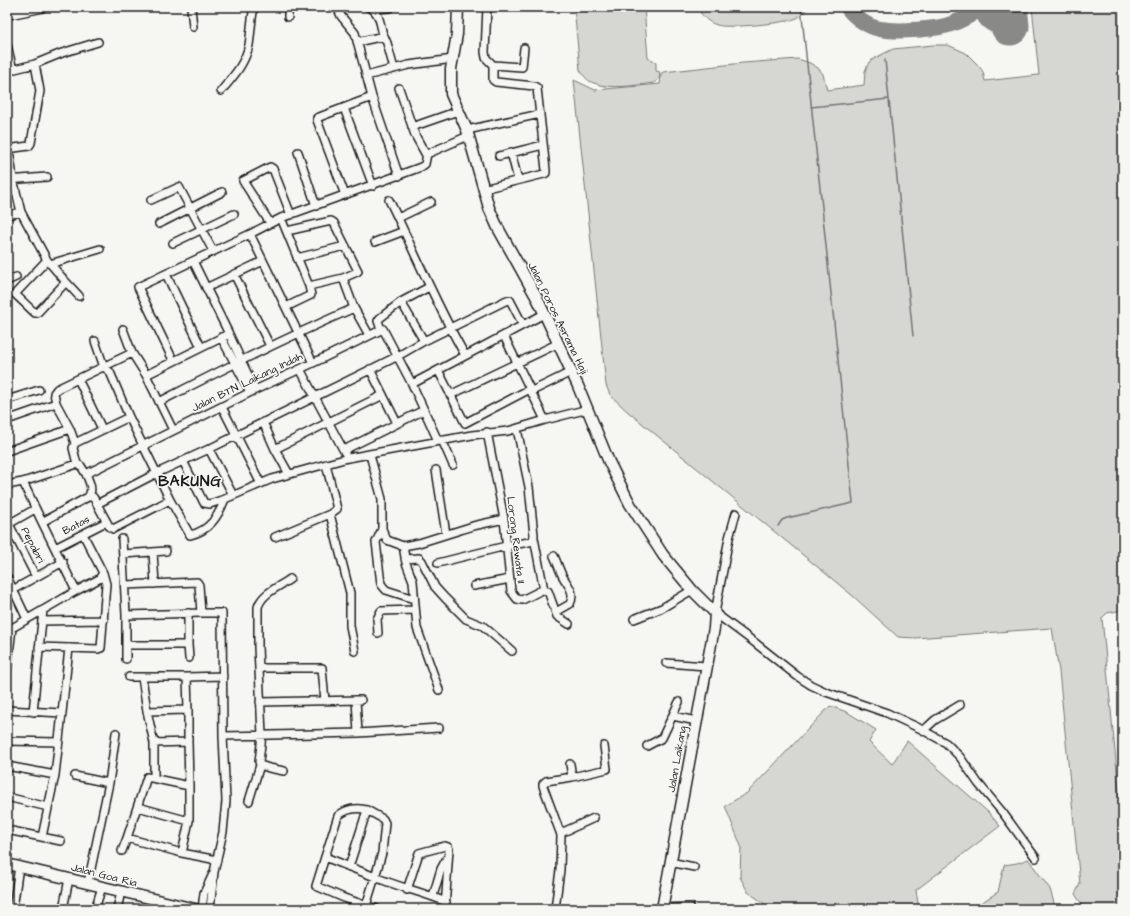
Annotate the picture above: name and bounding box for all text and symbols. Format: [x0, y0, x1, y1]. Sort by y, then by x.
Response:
street label: Jalan Poros Asrama Haji [524, 260, 592, 377]
street label: Jalan BTN Laikang Indah [189, 348, 306, 416]
district label: BAKUNG [158, 471, 222, 492]
street label: Lorong Rewata II [502, 496, 529, 585]
street label: Batas [60, 512, 93, 538]
street label: Pepabri [18, 524, 49, 566]
street label: Jalan Laikang [664, 724, 691, 793]
street label: Jalan Goa Ria [69, 860, 139, 891]

